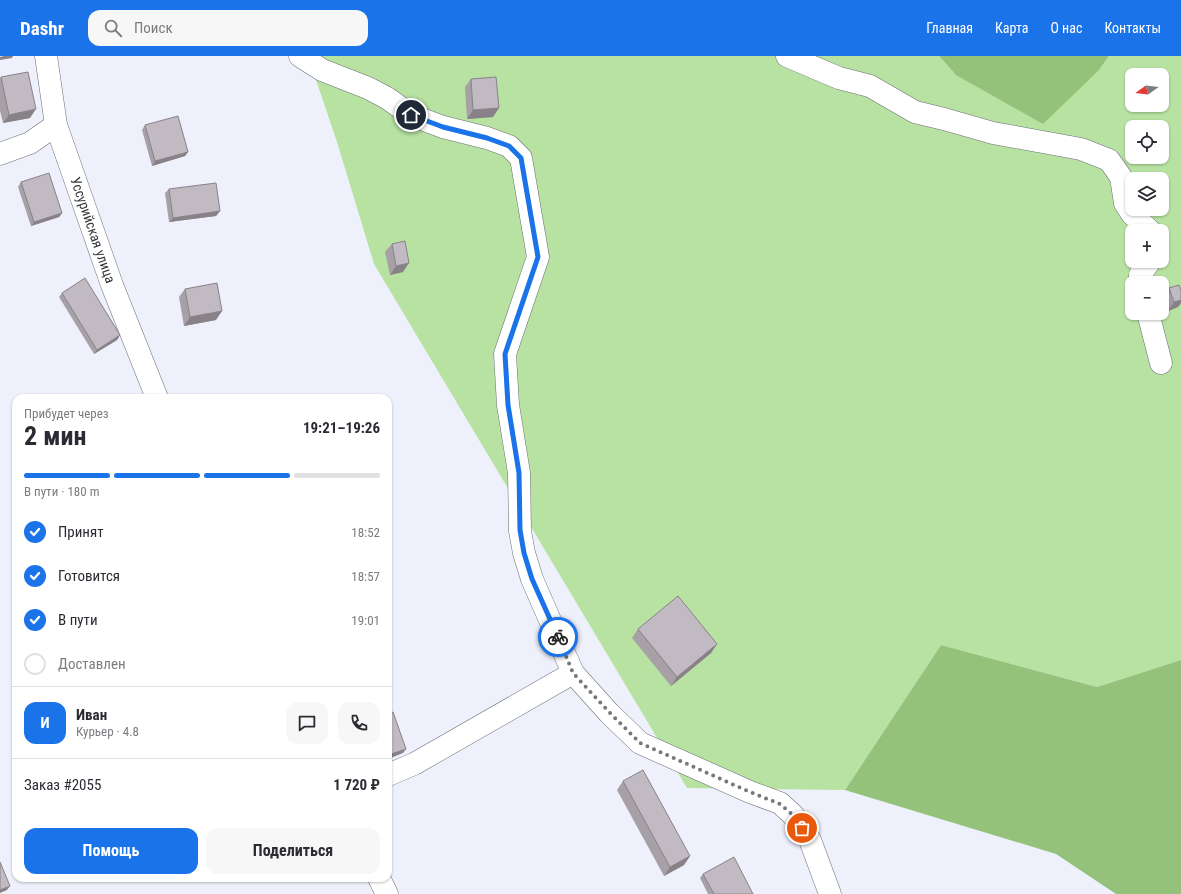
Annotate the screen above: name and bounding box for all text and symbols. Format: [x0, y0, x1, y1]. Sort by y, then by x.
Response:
search box [88, 10, 368, 46]
text: Dashr [20, 17, 64, 40]
icon: search [102, 17, 124, 39]
text: Поиск [134, 19, 173, 37]
text: Главная [926, 20, 973, 36]
text: Карта [995, 20, 1028, 36]
text: О нас [1050, 20, 1082, 36]
text: Контакты [1104, 20, 1161, 36]
north arrow [1125, 68, 1169, 112]
map controls [1125, 68, 1169, 320]
pin [394, 98, 428, 132]
icon: home [400, 104, 422, 126]
button: locate [1125, 120, 1169, 164]
button: layers [1125, 172, 1169, 216]
street label: Уссурийская улица [67, 175, 119, 285]
button: + [1125, 224, 1169, 268]
button: − [1125, 276, 1169, 320]
text: Прибудет через [24, 406, 109, 421]
text: 19:21–19:26 [303, 419, 380, 437]
text: 2 мин [24, 421, 86, 451]
text: В пути · 180 m [24, 484, 99, 499]
icon: check [24, 521, 46, 543]
text: Принят [58, 523, 104, 541]
text: 18:52 [351, 525, 380, 540]
icon: check [24, 565, 46, 587]
text: Готовится [58, 567, 120, 585]
text: 18:57 [351, 569, 380, 584]
icon: check [24, 609, 46, 631]
text: В пути [58, 611, 98, 629]
text: 19:01 [351, 613, 380, 628]
courier [538, 617, 578, 657]
icon: bike [547, 626, 569, 648]
text: Доставлен [58, 655, 126, 673]
button: chat [286, 702, 328, 744]
button: phone [338, 702, 380, 744]
text: Иван [76, 706, 107, 724]
text: И [40, 714, 50, 732]
text: Курьер · 4.8 [76, 724, 139, 739]
text: Заказ #2055 [24, 776, 101, 794]
text: 1 720 ₽ [333, 776, 380, 794]
pin [785, 811, 819, 845]
icon: bag [791, 817, 813, 839]
button: Помощь [24, 828, 198, 874]
button: Поделиться [206, 828, 380, 874]

